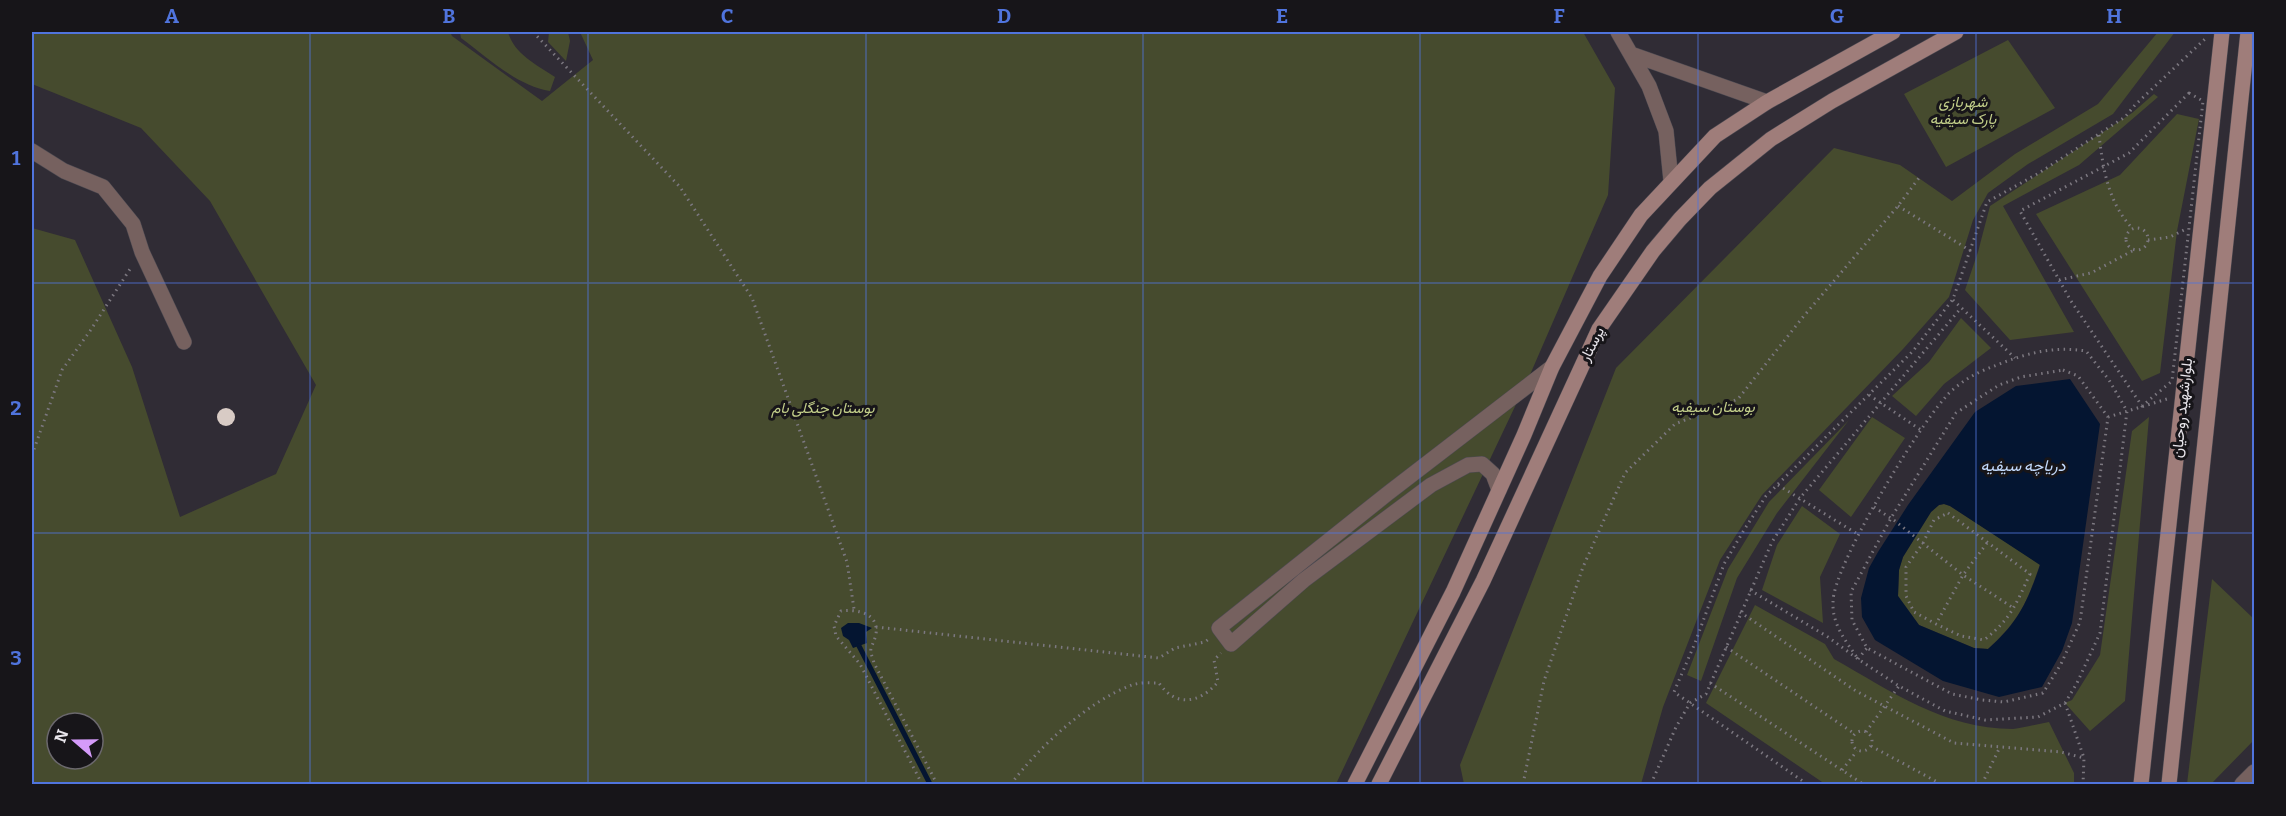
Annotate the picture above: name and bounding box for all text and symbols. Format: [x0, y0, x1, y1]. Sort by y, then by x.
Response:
text: A [165, 4, 180, 28]
text: B [443, 4, 456, 28]
text: C [721, 4, 733, 28]
text: D [997, 4, 1011, 28]
text: E [1276, 4, 1288, 28]
text: F [1553, 4, 1565, 28]
text: G [1830, 4, 1844, 28]
text: H [2106, 4, 2122, 28]
park label: شهربازی پارک سیفیه [1930, 93, 1996, 129]
text: 1 [12, 146, 21, 170]
street label: پرستار [1575, 324, 1609, 366]
street label: بلوارشهید روحیان [2168, 357, 2196, 459]
text: 2 [10, 396, 22, 420]
park label: بوستان سیفیه [1671, 398, 1755, 416]
park label: بوستان جنگلی بام [770, 399, 875, 418]
water label: دریاچه سیفیه [1981, 456, 2066, 477]
text: 3 [10, 646, 22, 670]
north arrow [45, 711, 105, 771]
text: N [50, 727, 72, 745]

